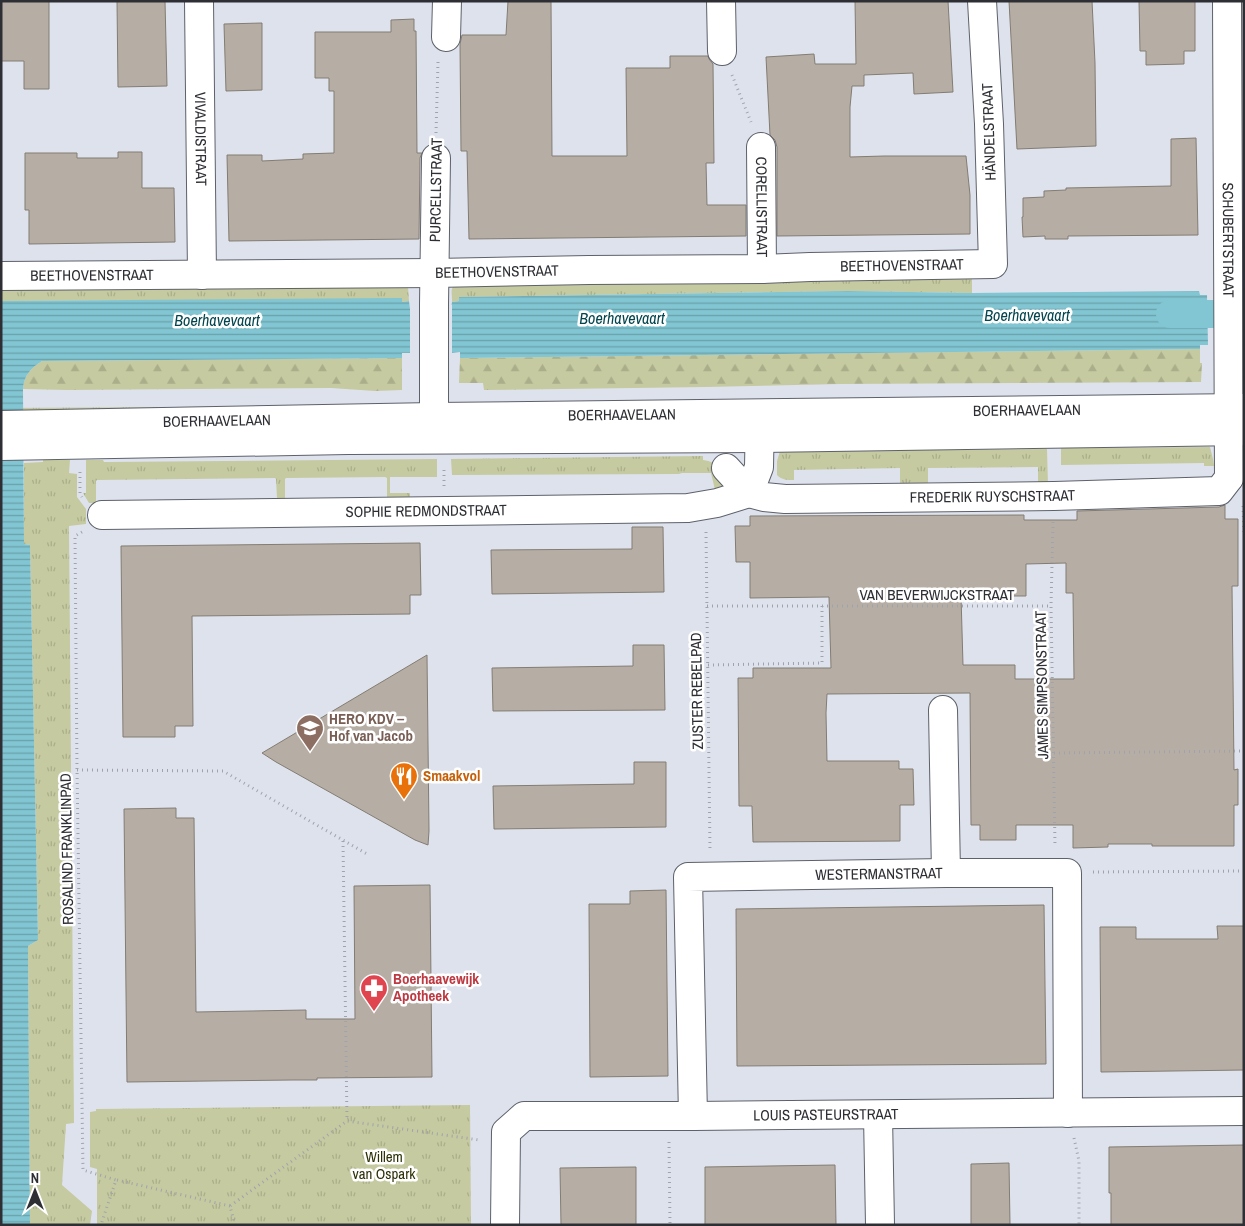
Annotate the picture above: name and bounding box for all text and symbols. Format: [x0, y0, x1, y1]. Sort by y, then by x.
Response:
street label: HÄNDELSTRAAT [976, 82, 1001, 181]
street label: VIVALDISTRAAT [190, 92, 212, 187]
street label: PURCELLSTRAAT [424, 137, 447, 242]
street label: CORELLISTRAAT [751, 157, 773, 258]
street label: SCHUBERTSTRAAT [1218, 182, 1239, 298]
street label: BEETHOVENSTRAAT [840, 253, 964, 277]
street label: BEETHOVENSTRAAT [435, 260, 559, 283]
street label: BEETHOVENSTRAAT [30, 264, 154, 286]
water label: Boerhavevaart [984, 304, 1070, 326]
water label: Boerhavevaart [579, 307, 665, 329]
water label: Boerhavevaart [174, 309, 260, 331]
street label: BOERHAAVELAAN [973, 399, 1081, 421]
street label: BOERHAAVELAAN [568, 403, 676, 426]
street label: BOERHAAVELAAN [163, 409, 271, 432]
street label: FREDERIK RUYSCHSTRAAT [910, 484, 1076, 508]
street label: SOPHIE REDMONDSTRAAT [345, 499, 507, 522]
street label: VAN BEVERWIJCKSTRAAT [859, 584, 1015, 605]
street label: JAMES SIMPSONSTRAAT [1030, 610, 1053, 760]
street label: ZUSTER REBELPAD [685, 632, 708, 750]
place label: HERO KDV – Hof van Jacob [329, 708, 413, 746]
school or university icon: HERO KDV – Hof van Jacob [295, 713, 325, 752]
restaurant icon: Smaakvol [389, 761, 419, 800]
place label: Smaakvol [423, 765, 480, 786]
street label: ROSALIND FRANKLINPAD [55, 773, 78, 925]
street label: WESTERMANSTRAAT [815, 862, 943, 885]
place label: Boerhaavewijk Apotheek [393, 968, 479, 1006]
pharmacy icon: Boerhaavewijk Apotheek [359, 973, 389, 1012]
street label: LOUIS PASTEURSTRAAT [753, 1103, 899, 1125]
park label: Willem van Ospark [353, 1146, 416, 1184]
north arrow [10, 1166, 60, 1216]
text: N [31, 1169, 39, 1187]

